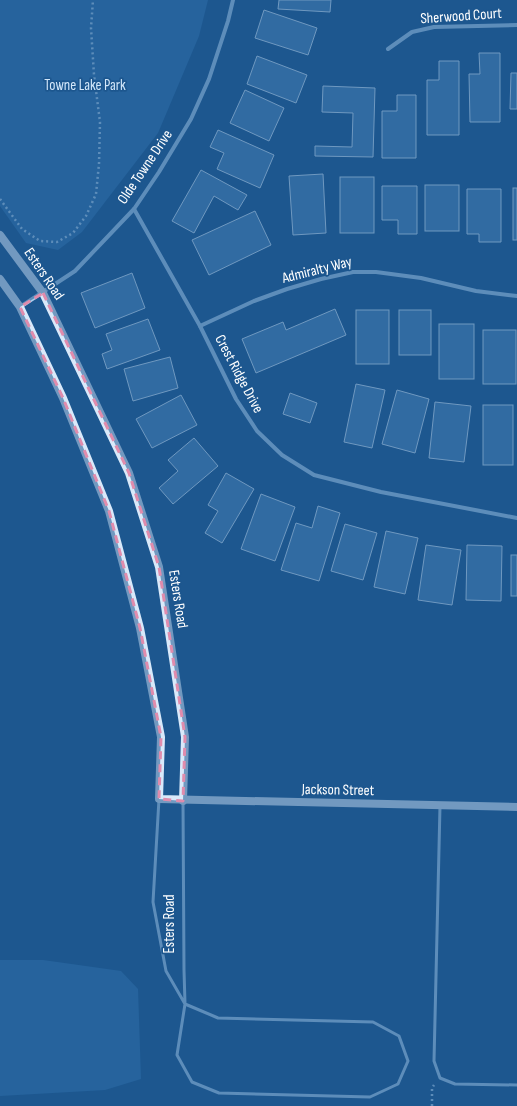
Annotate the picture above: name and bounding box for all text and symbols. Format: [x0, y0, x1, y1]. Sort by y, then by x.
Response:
street label: Sherwood Court [420, 4, 503, 28]
park label: Towne Lake Park [44, 76, 126, 95]
street label: Olde Towne Drive [113, 126, 177, 208]
street label: Esters Road [20, 244, 68, 304]
street label: Admiralty Way [279, 252, 354, 288]
street label: Crest Ridge Drive [210, 331, 268, 417]
street label: Esters Road [164, 568, 192, 630]
street label: Jackson Street [301, 780, 375, 800]
street label: Esters Road [160, 895, 179, 953]

